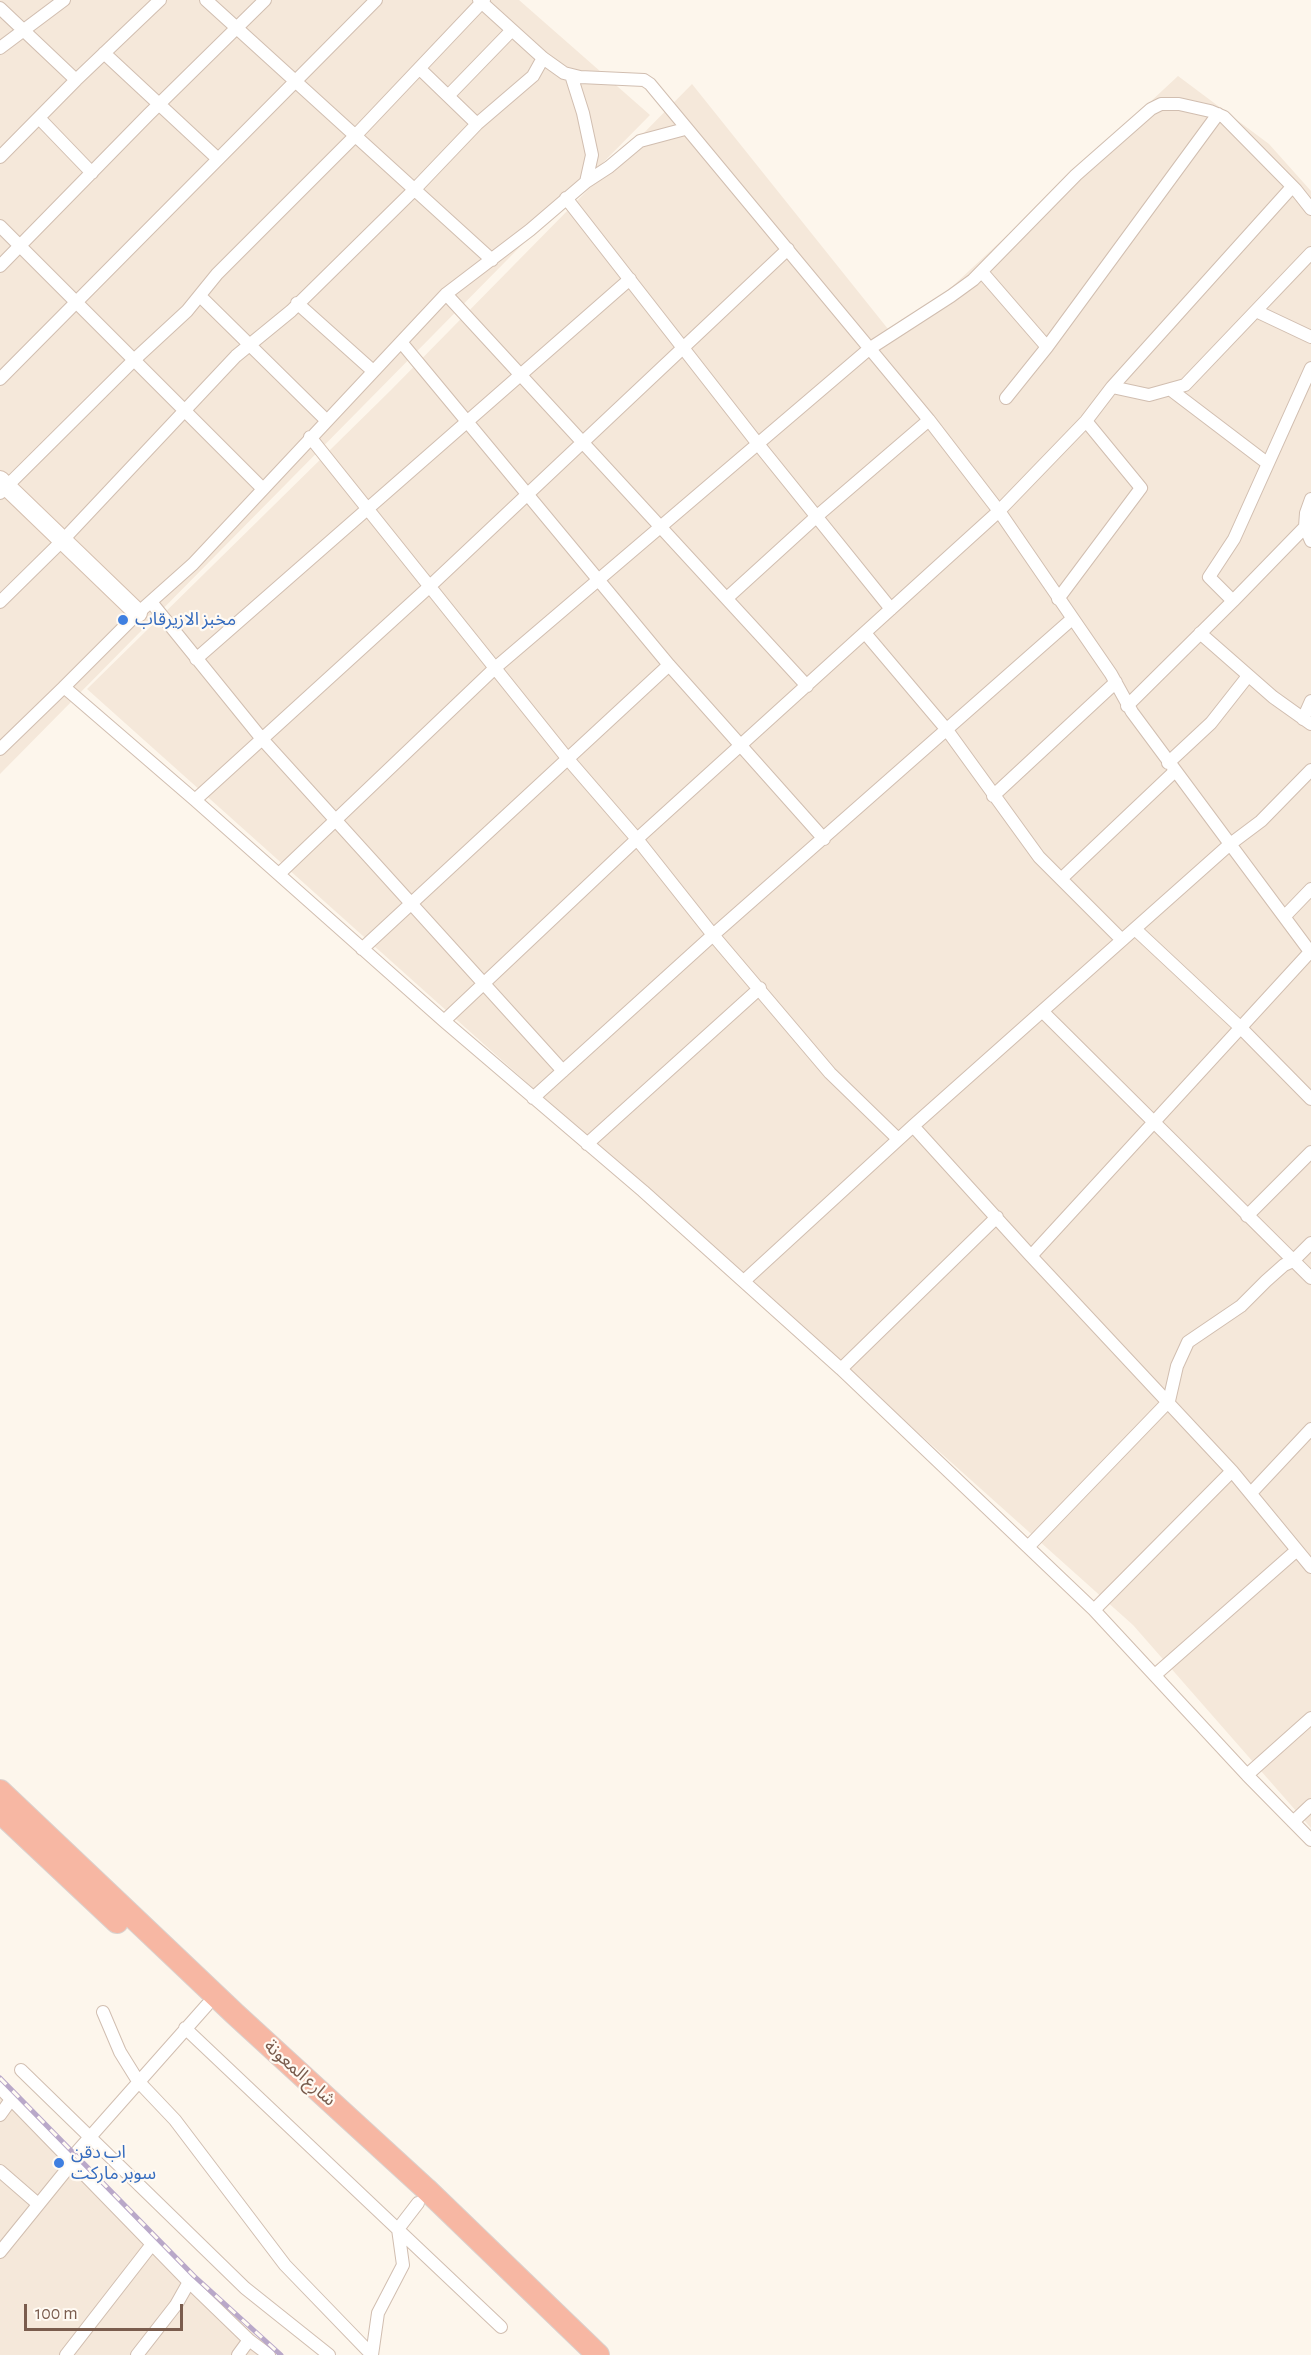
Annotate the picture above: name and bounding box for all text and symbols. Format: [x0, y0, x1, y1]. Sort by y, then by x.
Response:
place label: مخبز الازيرقاب [135, 609, 236, 631]
marker: مخبز الازيرقاب [116, 613, 130, 627]
street label: شارع المعونة [260, 2035, 340, 2111]
place label: اب دقن سوبر ماركت [71, 2142, 156, 2184]
marker: اب دقن سوبر ماركت [52, 2156, 66, 2170]
scale bar [27, 2292, 186, 2330]
text: 100 m [35, 2305, 78, 2323]

